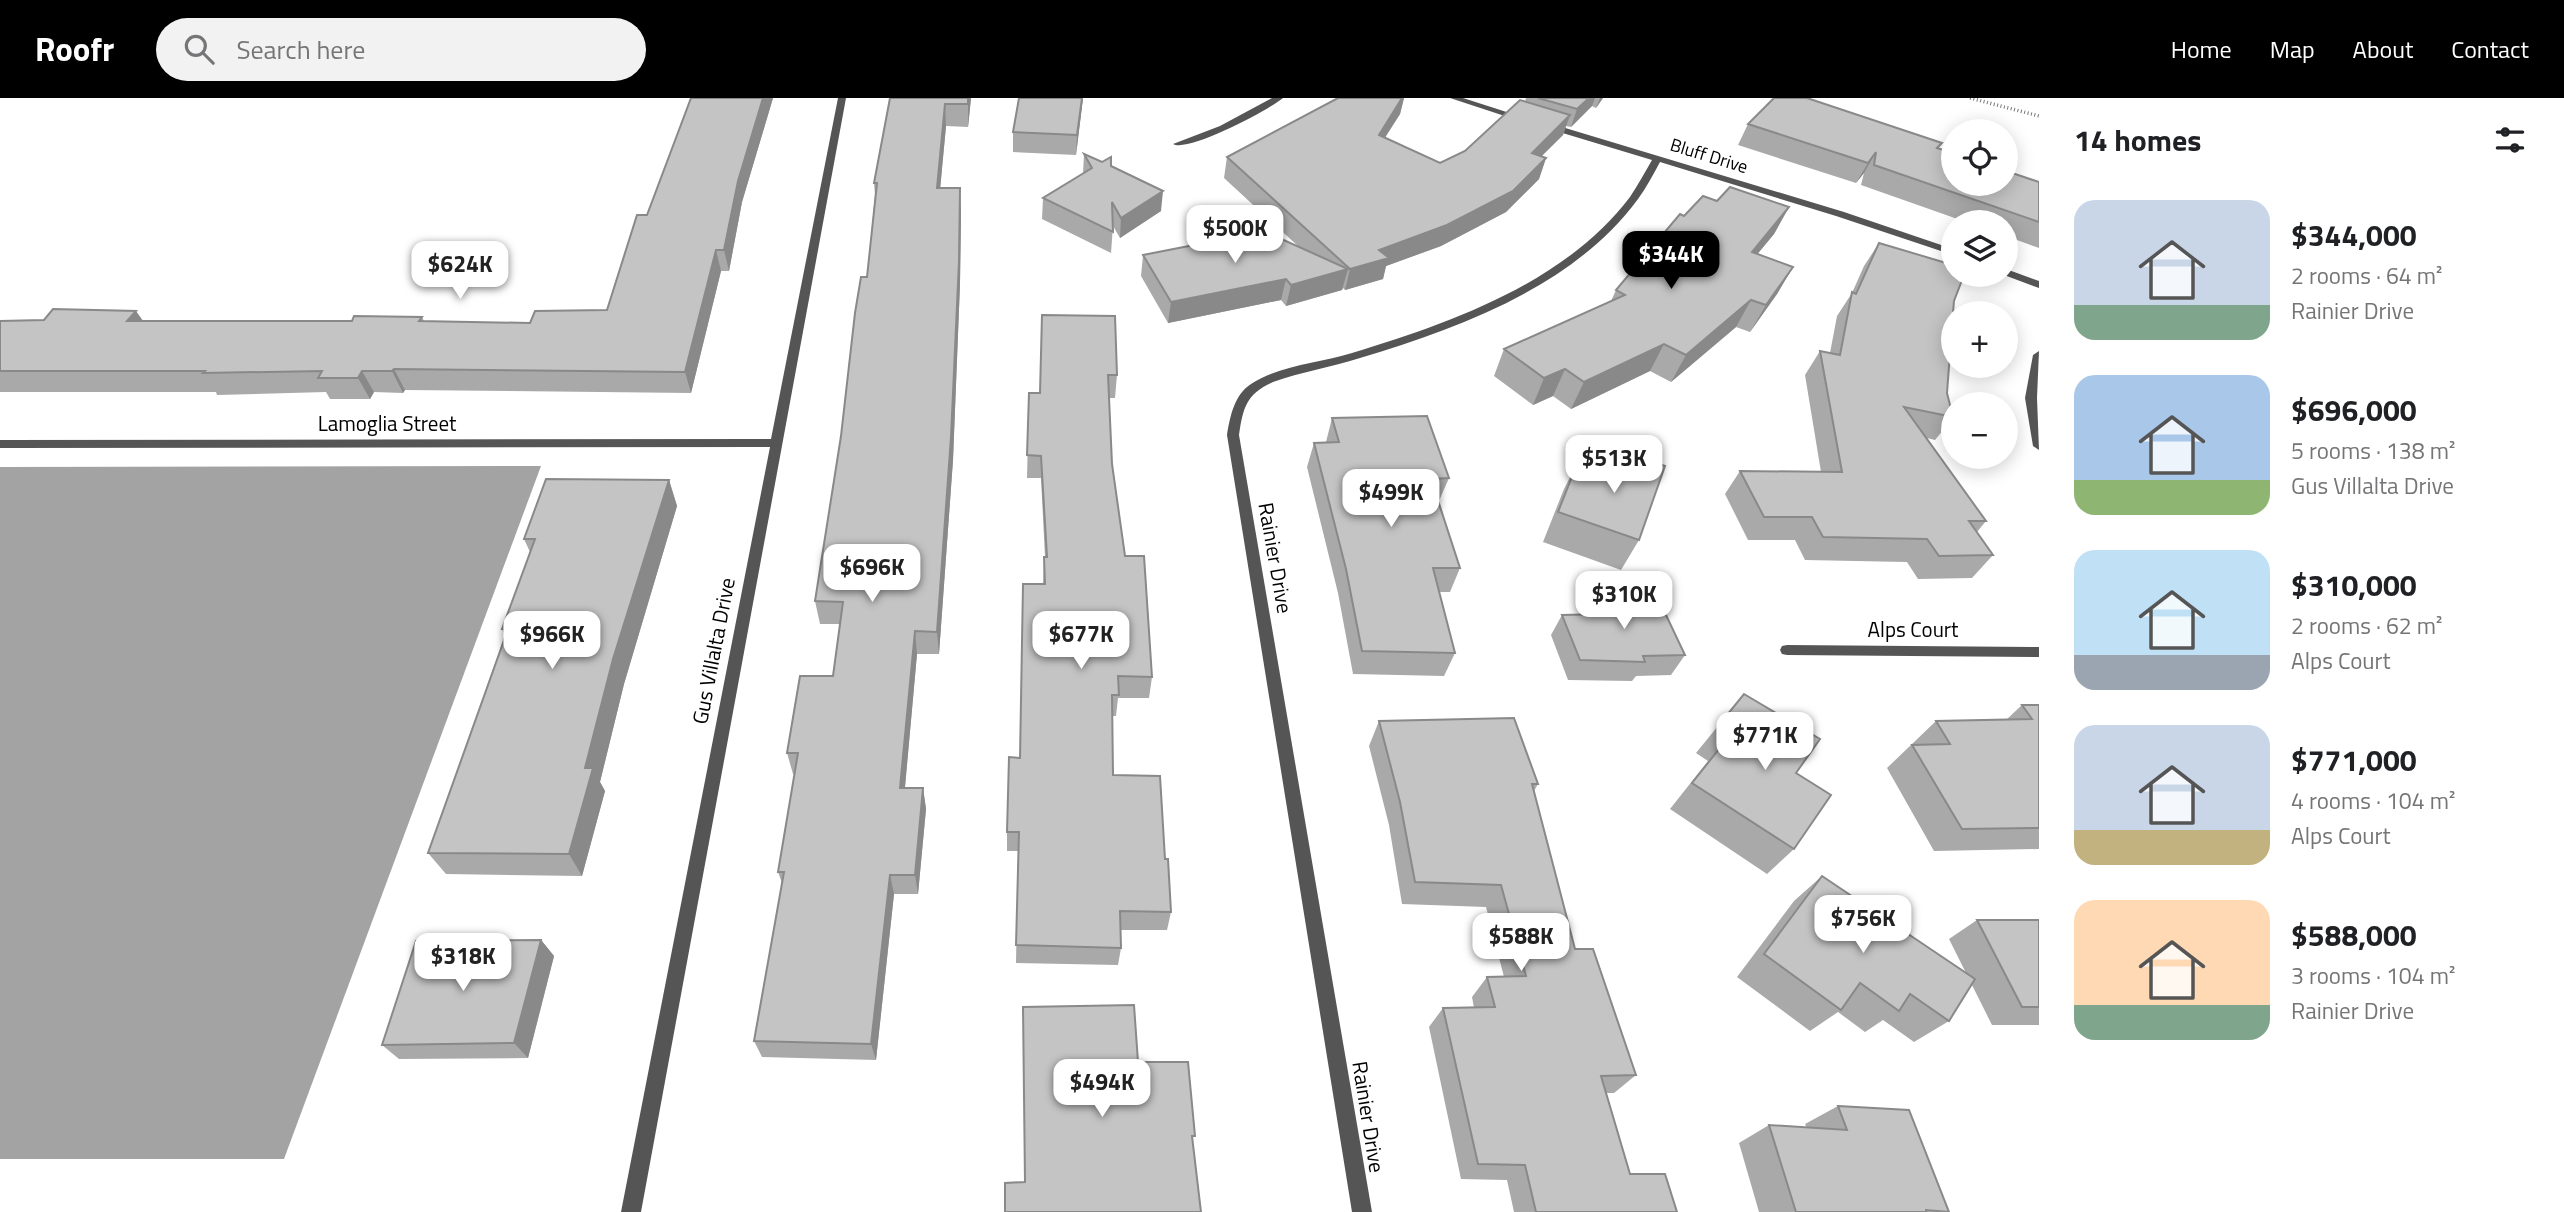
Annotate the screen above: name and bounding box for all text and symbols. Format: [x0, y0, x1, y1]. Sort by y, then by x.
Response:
search box [156, 18, 646, 81]
text: Roofr [35, 24, 114, 74]
icon: search [180, 30, 218, 68]
text: Search here [236, 30, 365, 69]
text: Home [2171, 31, 2232, 67]
text: Map [2270, 31, 2315, 67]
text: About [2353, 31, 2413, 67]
text: Contact [2451, 31, 2529, 67]
text: 14 homes [2074, 117, 2201, 163]
map controls [1941, 119, 2018, 469]
button: locate [1941, 119, 2018, 196]
icon: filters [2491, 121, 2529, 159]
street label: Bluff Drive [1667, 131, 1751, 180]
pin: $500K [1186, 206, 1284, 265]
text: $500K [1202, 210, 1268, 245]
button: layers [1941, 210, 2018, 287]
text: $344,000 [2291, 212, 2417, 258]
icon: home [2130, 228, 2214, 312]
pin: $344K [1622, 232, 1720, 291]
text: $344K [1638, 236, 1704, 271]
pin: $624K [411, 242, 509, 301]
text: $624K [427, 246, 493, 281]
text: 2 rooms · 64 m² [2291, 258, 2442, 293]
text: Rainier Drive [2291, 293, 2414, 328]
button: + [1941, 301, 2018, 378]
text: $696,000 [2291, 387, 2417, 433]
button: − [1941, 392, 2018, 469]
icon: home [2130, 403, 2214, 487]
street label: Lamoglia Street [318, 407, 457, 439]
text: 5 rooms · 138 m² [2291, 433, 2455, 468]
pin: $513K [1565, 436, 1663, 495]
text: $513K [1581, 440, 1647, 475]
text: Gus Villalta Drive [2291, 468, 2454, 503]
pin: $499K [1342, 470, 1440, 529]
text: $499K [1358, 474, 1424, 509]
street label: Rainier Drive [1250, 500, 1301, 616]
pin: $696K [823, 545, 921, 604]
text: $696K [839, 549, 905, 584]
text: $310,000 [2291, 562, 2417, 608]
pin: $310K [1575, 572, 1673, 631]
street label: Gus Villalta Drive [683, 575, 743, 727]
text: $310K [1591, 576, 1657, 611]
icon: home [2130, 578, 2214, 662]
text: 2 rooms · 62 m² [2291, 608, 2442, 643]
pin: $966K [503, 612, 601, 671]
pin: $677K [1032, 612, 1130, 671]
street label: Alps Court [1868, 613, 1959, 645]
text: $966K [519, 616, 585, 651]
text: $677K [1048, 616, 1114, 651]
text: Alps Court [2291, 643, 2391, 678]
pin: $771K [1716, 712, 1814, 772]
text: $771K [1732, 717, 1798, 752]
text: $771,000 [2291, 737, 2417, 783]
icon: home [2130, 753, 2214, 837]
text: 4 rooms · 104 m² [2291, 783, 2455, 818]
text: Alps Court [2291, 818, 2391, 853]
pin: $756K [1814, 896, 1912, 955]
text: $756K [1830, 900, 1896, 935]
text: $588,000 [2291, 912, 2417, 958]
pin: $588K [1472, 914, 1570, 973]
text: $588K [1488, 918, 1554, 953]
icon: home [2130, 928, 2214, 1012]
pin: $318K [414, 934, 512, 993]
text: $318K [430, 938, 496, 973]
text: 3 rooms · 104 m² [2291, 958, 2455, 993]
text: Rainier Drive [2291, 993, 2414, 1028]
street label: Rainier Drive [1344, 1059, 1394, 1175]
pin: $494K [1053, 1060, 1151, 1119]
text: $494K [1069, 1064, 1135, 1099]

